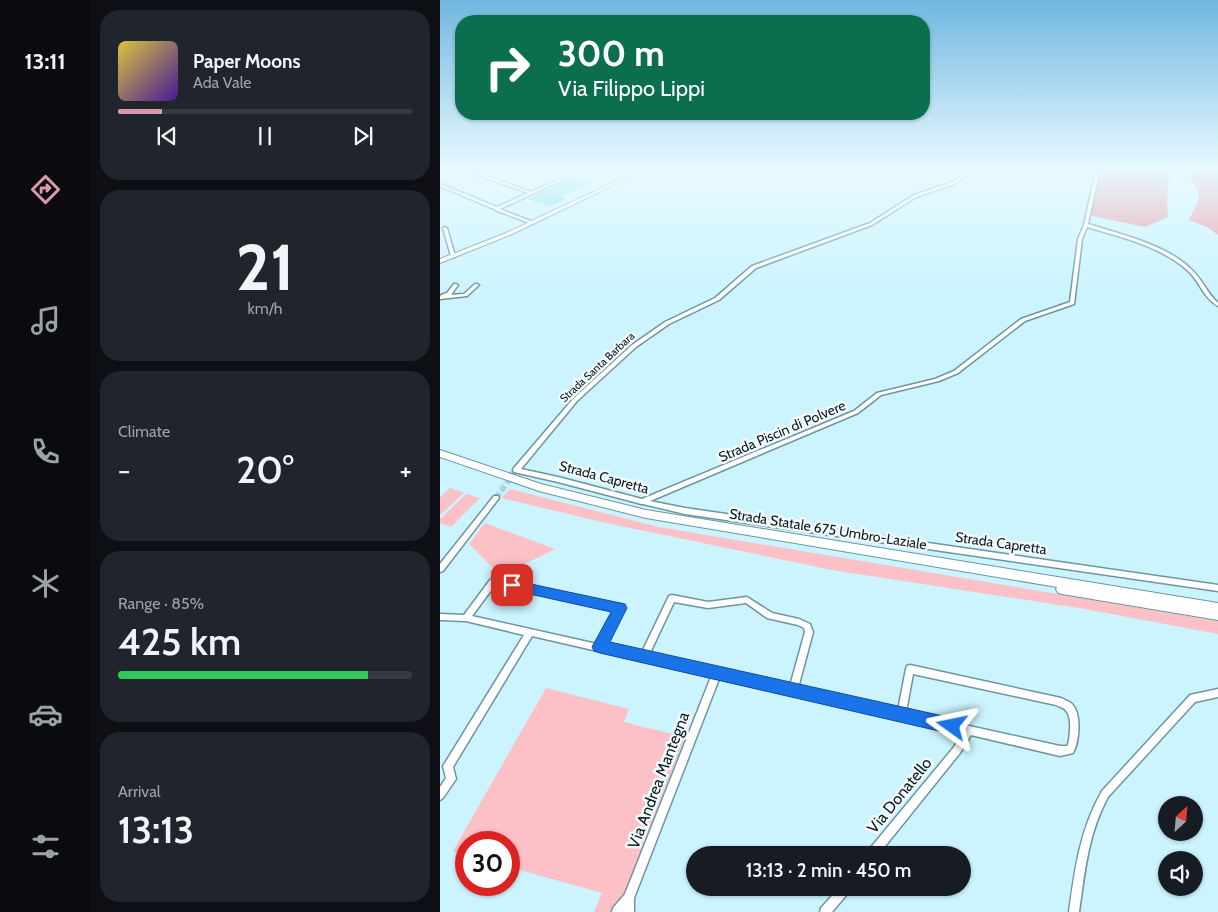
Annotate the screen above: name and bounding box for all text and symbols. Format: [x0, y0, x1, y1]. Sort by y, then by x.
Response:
text: 300 m [558, 32, 665, 75]
icon: right [475, 35, 540, 100]
text: 13:11 [24, 48, 66, 75]
text: Paper Moons [193, 50, 301, 73]
text: Ada Vale [193, 73, 252, 92]
text: Via Filippo Lippi [558, 75, 705, 102]
icon: previous [153, 122, 181, 150]
icon: pause [251, 122, 279, 150]
icon: next [349, 122, 377, 150]
icon: directions [28, 172, 63, 207]
text: 21 [236, 227, 294, 306]
text: km/h [247, 299, 283, 318]
icon: music [28, 303, 63, 338]
street label: Strada Santa Barbara [557, 328, 638, 405]
street label: Strada Piscin di Polvere [716, 396, 848, 466]
text: Climate [118, 422, 170, 441]
icon: phone [28, 434, 63, 469]
text: 20° [236, 446, 294, 493]
text: − [118, 453, 130, 487]
text: + [400, 453, 412, 487]
street label: Strada Capretta [557, 456, 651, 498]
street label: Strada Statale 675 Umbro-Laziale [728, 505, 928, 553]
street label: Strada Capretta [954, 528, 1048, 558]
pin [491, 564, 533, 606]
icon: climate [28, 566, 63, 601]
icon: arrive [498, 571, 526, 599]
text: Range · 85% [118, 594, 204, 613]
text: 425 km [118, 618, 241, 665]
icon: car [28, 697, 63, 732]
position arrow [925, 699, 977, 751]
street label: Via Andrea Mantegna [624, 709, 693, 851]
street label: Via Donatello [863, 754, 936, 837]
text: Arrival [118, 782, 161, 801]
north arrow [1158, 796, 1202, 841]
map controls [1158, 796, 1203, 896]
text: 13:13 [118, 806, 194, 853]
icon: filters [28, 829, 63, 864]
speed limit sign: 30 [455, 831, 520, 896]
button: sound [1158, 851, 1203, 896]
text: 13:13 · 2 min · 450 m [746, 859, 911, 882]

